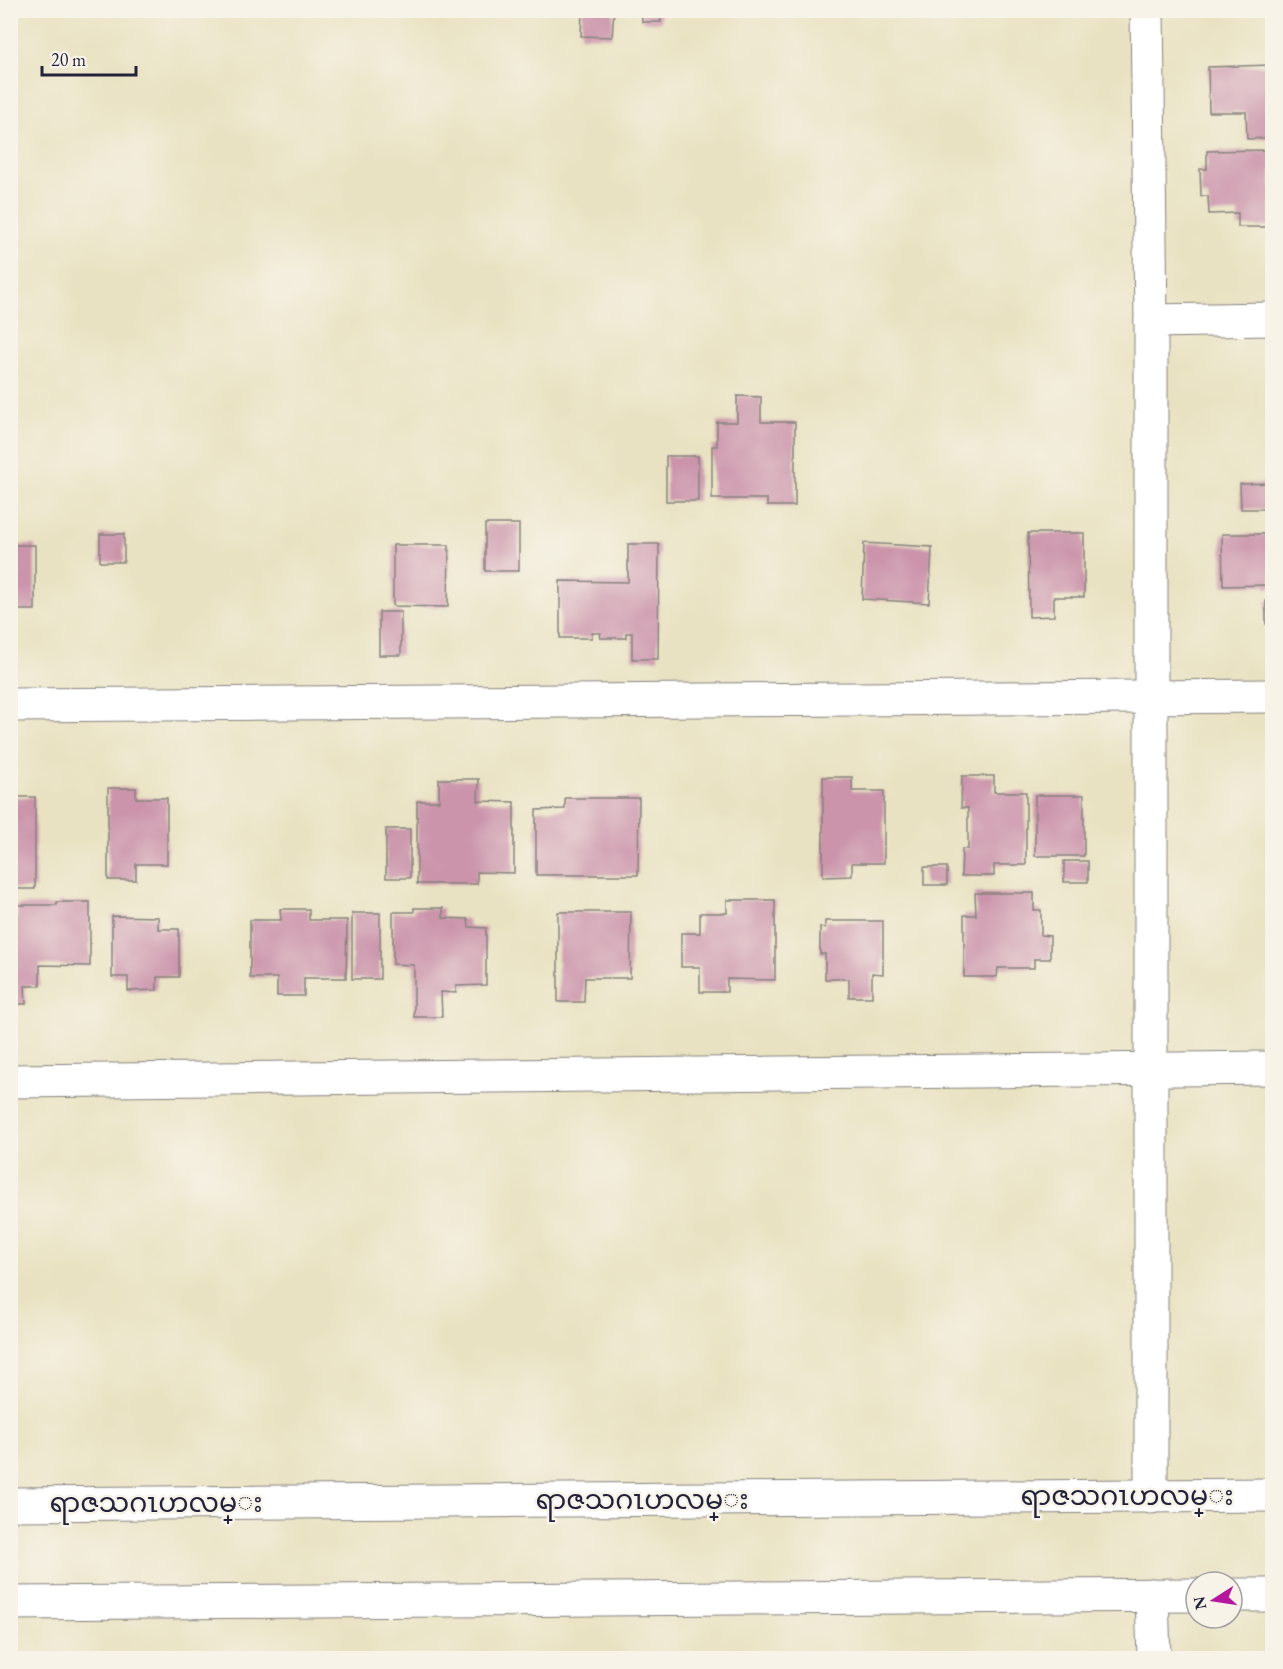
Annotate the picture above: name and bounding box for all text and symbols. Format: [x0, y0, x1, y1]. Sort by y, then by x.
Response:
scale bar [42, 39, 136, 77]
text: 20 m [51, 48, 86, 71]
street label: ရာဇသဂၤဟလမ္း [1020, 1478, 1234, 1518]
street label: ရာဇသဂၤဟလမ္း [535, 1482, 749, 1522]
street label: ရာဇသဂၤဟလမ္း [49, 1485, 263, 1525]
north arrow [1184, 1570, 1244, 1630]
text: N [1188, 1594, 1211, 1612]

